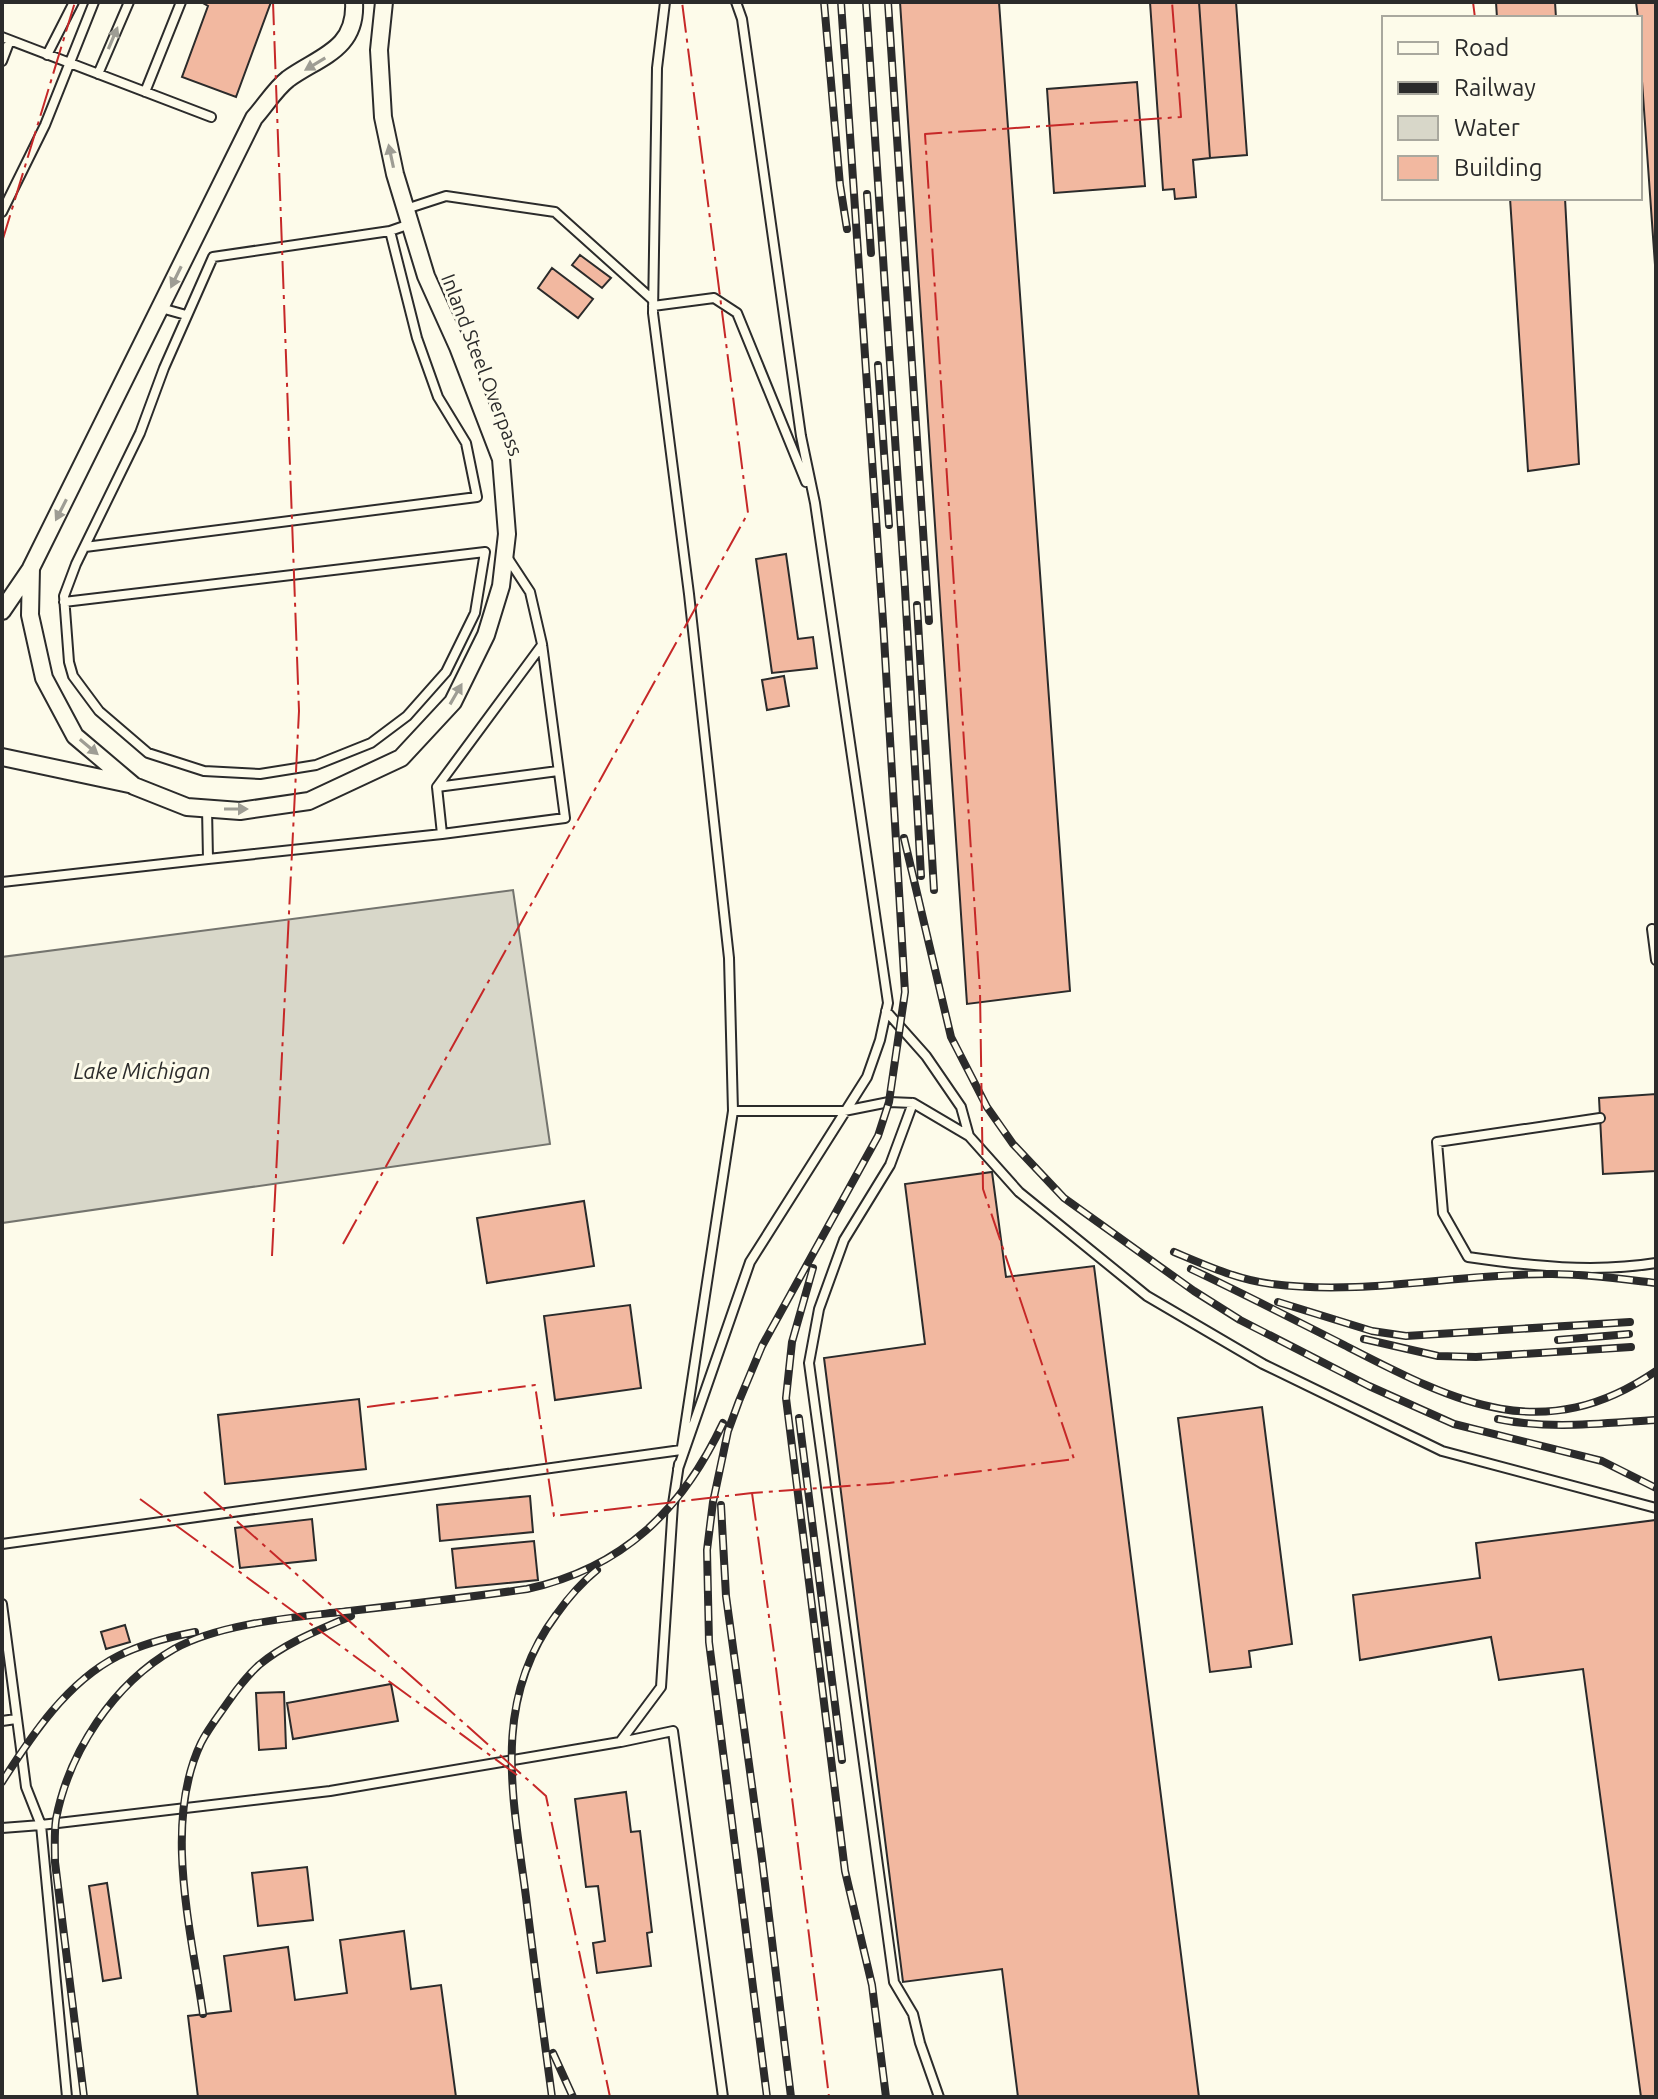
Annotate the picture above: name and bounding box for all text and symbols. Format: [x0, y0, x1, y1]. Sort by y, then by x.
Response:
legend [1382, 16, 1642, 200]
one-way arrow [107, 26, 120, 50]
text: Road [1454, 34, 1509, 61]
one-way arrow [304, 56, 326, 70]
text: Railway [1454, 74, 1536, 101]
text: Water [1454, 114, 1520, 141]
one-way arrow [384, 143, 397, 168]
text: Building [1454, 154, 1542, 181]
one-way arrow [169, 266, 183, 289]
street label: Inland Steel Overpass [437, 271, 528, 459]
one-way arrow [54, 499, 67, 522]
one-way arrow [449, 682, 463, 705]
one-way arrow [79, 738, 99, 755]
one-way arrow [224, 803, 249, 816]
water label: Lake Michigan [74, 1058, 210, 1083]

